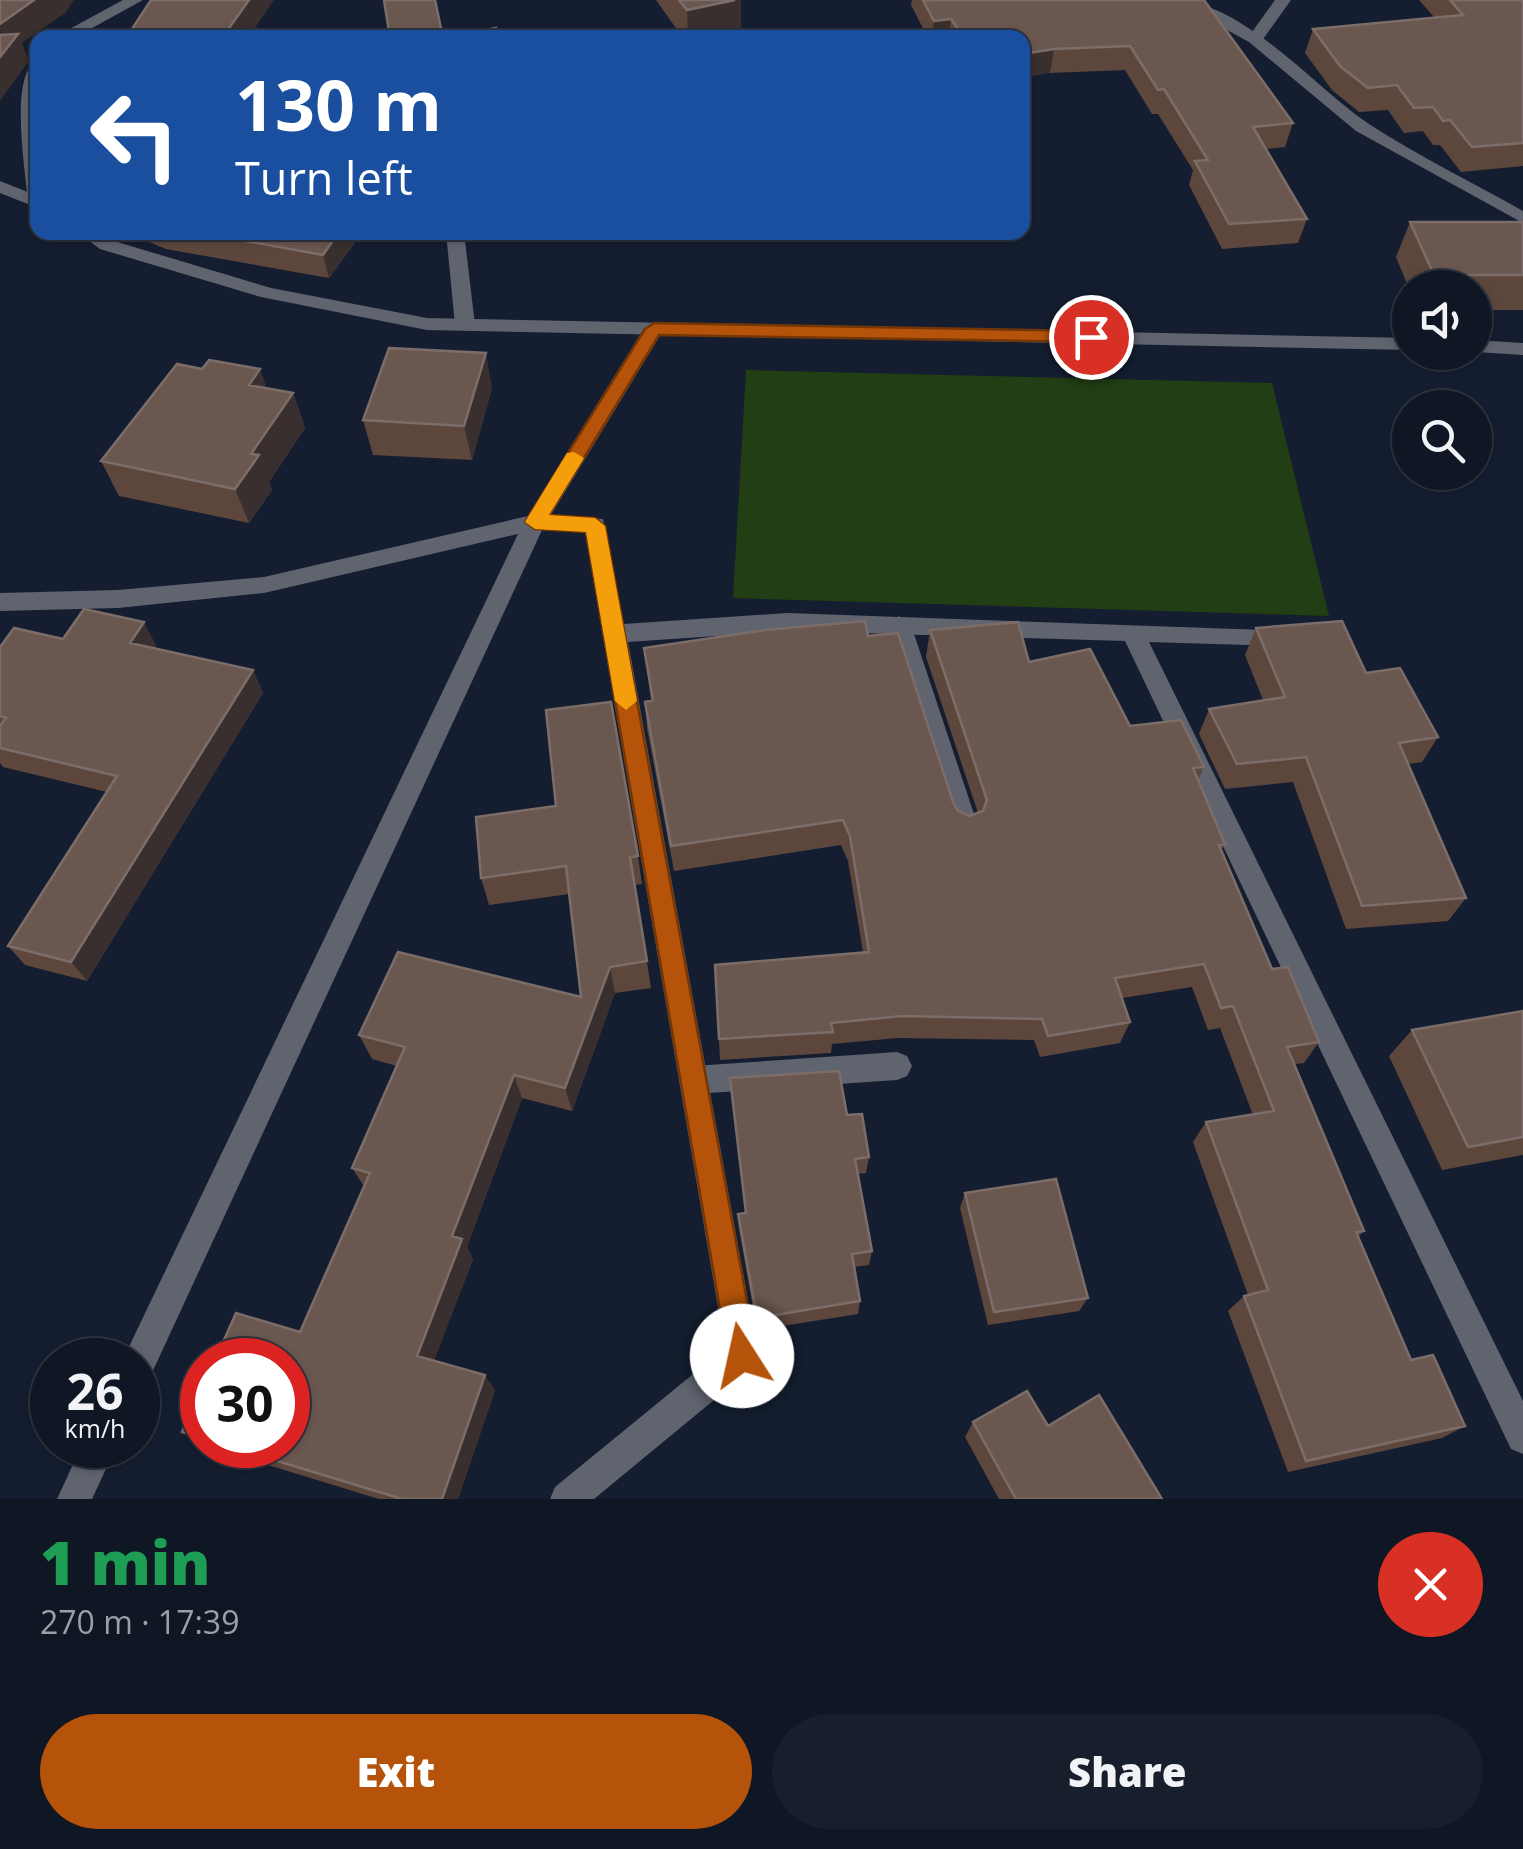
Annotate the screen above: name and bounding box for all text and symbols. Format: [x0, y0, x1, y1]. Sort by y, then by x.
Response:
text: 130 m [235, 56, 442, 152]
icon: left [70, 70, 200, 200]
text: Turn left [235, 147, 413, 208]
map controls [1392, 270, 1492, 490]
button: sound [1392, 270, 1492, 370]
pin [1049, 295, 1134, 380]
icon: arrive [1064, 310, 1119, 365]
button: search [1392, 390, 1492, 490]
position arrow [690, 1304, 794, 1408]
speed limit sign: 30 [180, 1338, 310, 1468]
text: 26 [66, 1357, 124, 1425]
text: km/h [65, 1411, 125, 1445]
text: 1 min [40, 1521, 210, 1603]
button: close [1378, 1532, 1483, 1637]
text: 270 m · 17:39 [40, 1600, 239, 1643]
button: Exit [40, 1714, 752, 1829]
button: Share [772, 1714, 1483, 1829]

